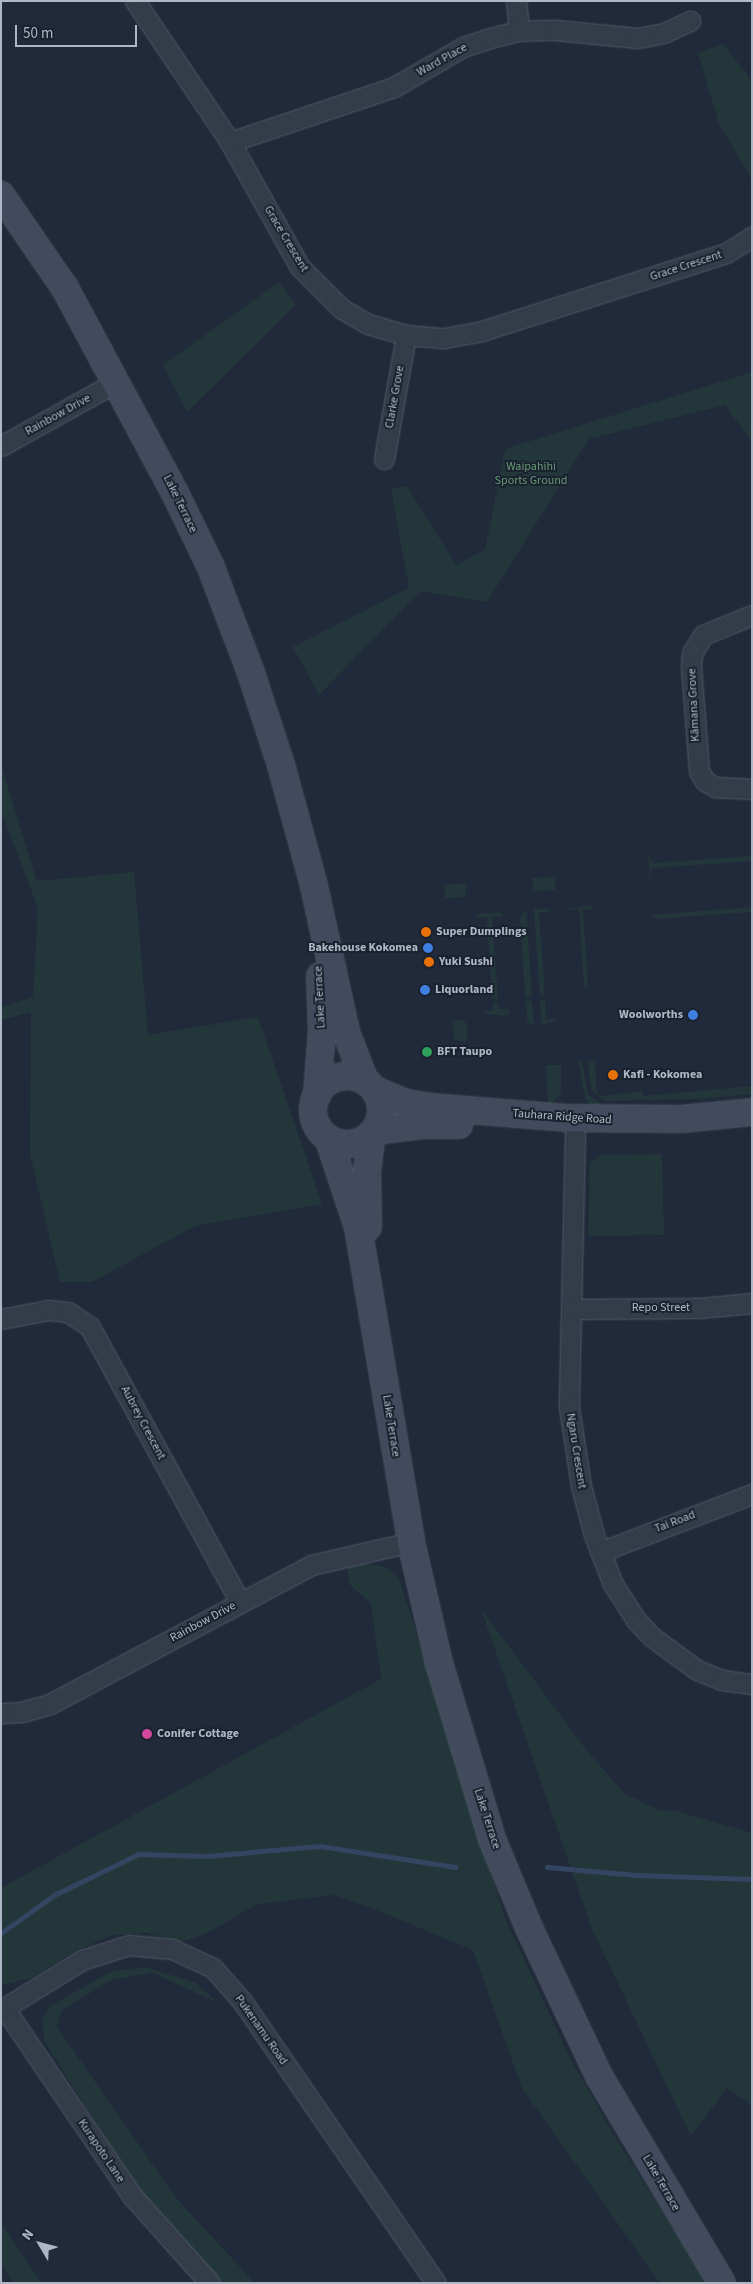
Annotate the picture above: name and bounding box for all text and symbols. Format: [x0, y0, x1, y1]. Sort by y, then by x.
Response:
scale bar [18, 15, 140, 47]
text: 50 m [23, 23, 53, 44]
street label: Ward Place [414, 40, 470, 80]
street label: Grace Crescent [261, 203, 311, 275]
street label: Grace Crescent [648, 248, 724, 284]
street label: Clarke Grove [382, 364, 408, 430]
street label: Rainbow Drive [23, 391, 93, 439]
park label: Waipahihi Sports Ground [495, 460, 567, 488]
street label: Lake Terrace [160, 473, 200, 535]
street label: Kāmana Grove [685, 668, 703, 742]
place label: Super Dumplings [436, 925, 527, 939]
marker: Super Dumplings [420, 926, 432, 938]
place label: Bakehouse Kokomea [308, 941, 418, 955]
marker: Bakehouse Kokomea [422, 942, 434, 954]
place label: Yuki Sushi [439, 955, 493, 969]
marker: Yuki Sushi [423, 956, 435, 968]
street label: Lake Terrace [311, 965, 329, 1029]
place label: Liquorland [435, 983, 493, 997]
marker: Liquorland [419, 984, 431, 996]
place label: Woolworths [619, 1008, 683, 1022]
marker: Woolworths [687, 1009, 699, 1021]
place label: BFT Taupo [437, 1045, 492, 1059]
marker: BFT Taupo [421, 1046, 433, 1058]
place label: Kafi - Kokomea [623, 1068, 702, 1082]
marker: Kafi - Kokomea [607, 1069, 619, 1081]
street label: Tauhara Ridge Road [512, 1106, 612, 1128]
street label: Repo Street [632, 1301, 690, 1315]
street label: Aubrey Crescent [118, 1384, 168, 1462]
street label: Lake Terrace [379, 1394, 403, 1458]
street label: Ngaru Crescent [563, 1412, 589, 1490]
street label: Tai Road [652, 1508, 698, 1536]
street label: Rainbow Drive [168, 1599, 238, 1645]
place label: Conifer Cottage [157, 1727, 239, 1741]
marker: Conifer Cottage [141, 1728, 153, 1740]
street label: Lake Terrace [470, 1787, 504, 1851]
street label: Pukenamu Road [232, 1992, 290, 2068]
street label: Kurapoto Lane [75, 2117, 127, 2185]
street label: Lake Terrace [639, 2152, 683, 2214]
north arrow [15, 2219, 65, 2269]
text: N [17, 2225, 39, 2245]

